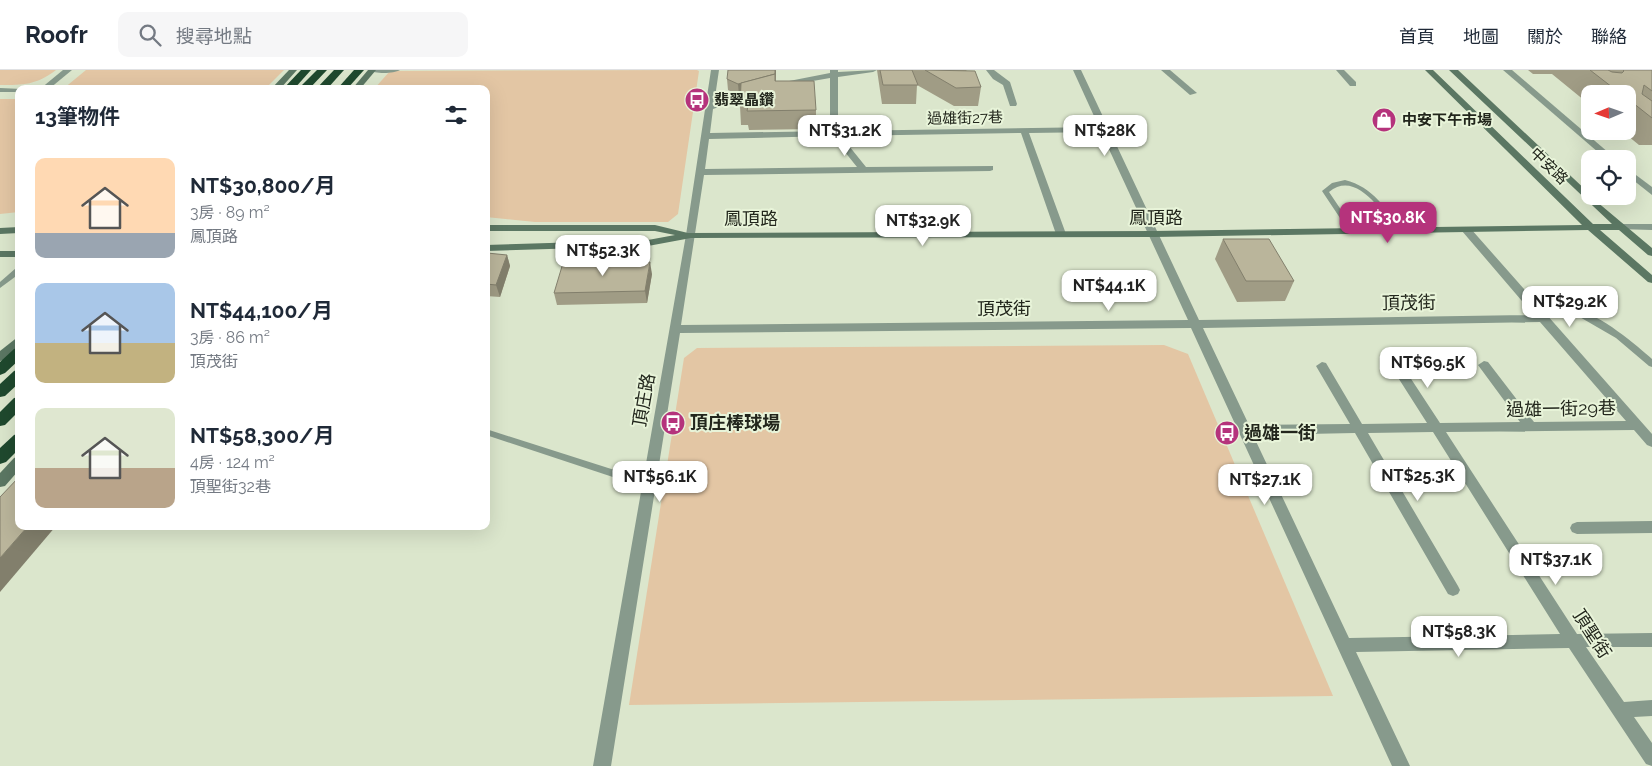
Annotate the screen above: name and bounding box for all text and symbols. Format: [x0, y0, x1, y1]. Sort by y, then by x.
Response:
search box [118, 12, 468, 57]
text: Roofr [25, 20, 88, 49]
icon: search [136, 21, 164, 49]
text: 搜尋地點 [176, 25, 252, 47]
text: 首頁 [1399, 26, 1435, 47]
text: 地圖 [1463, 26, 1499, 47]
text: 關於 [1527, 26, 1563, 47]
text: 聯絡 [1591, 26, 1627, 47]
north arrow [1581, 85, 1636, 140]
map controls [1581, 85, 1636, 205]
bus stop icon: 翡翠晶鑽 [684, 87, 710, 113]
place label: 翡翠晶鑽 [714, 91, 774, 109]
icon: filters [442, 101, 470, 129]
text: 13筆物件 [35, 104, 120, 129]
shop icon: 中安下午市場 [1371, 107, 1397, 133]
street label: 過雄街27巷 [927, 108, 1003, 128]
place label: 中安下午市場 [1402, 111, 1492, 129]
pin: NT$31.2K [793, 114, 897, 157]
pin: NT$28K [1064, 114, 1146, 157]
text: NT$31.2K [809, 121, 881, 140]
text: NT$28K [1074, 121, 1136, 140]
street label: 中安路 [1527, 144, 1571, 188]
button: locate [1581, 150, 1636, 205]
text: NT$30,800/月 [190, 173, 336, 198]
icon: home [75, 178, 135, 238]
pin: NT$30.8K [1336, 202, 1440, 244]
text: 3房 · 89 m² [190, 203, 270, 222]
pin: NT$32.9K [871, 204, 975, 247]
street label: 鳳頂路 [1129, 207, 1183, 228]
street label: 鳳頂路 [724, 208, 778, 229]
text: NT$30.8K [1351, 208, 1425, 227]
text: NT$32.9K [886, 211, 960, 230]
text: 鳳頂路 [190, 227, 238, 246]
pin: NT$52.3K [551, 234, 655, 277]
text: NT$52.3K [566, 241, 640, 260]
pin: NT$44.1K [1057, 270, 1161, 312]
text: NT$44.1K [1073, 276, 1145, 295]
pin: NT$29.2K [1518, 286, 1622, 328]
street label: 頂茂街 [1382, 292, 1436, 313]
text: NT$29.2K [1533, 292, 1607, 311]
text: NT$44,100/月 [190, 298, 333, 323]
street label: 頂茂街 [977, 298, 1031, 319]
icon: home [75, 303, 135, 363]
text: 3房 · 86 m² [190, 328, 270, 347]
pin: NT$69.5K [1376, 346, 1480, 389]
text: 頂茂街 [190, 352, 238, 371]
text: NT$69.5K [1391, 353, 1465, 372]
street label: 頂庄路 [628, 372, 659, 428]
street label: 過雄一街29巷 [1506, 397, 1616, 420]
bus stop icon: 頂庄棒球場 [660, 410, 686, 436]
place label: 頂庄棒球場 [690, 412, 780, 433]
bus stop icon: 過雄一街 [1214, 420, 1240, 446]
place label: 過雄一街 [1244, 422, 1316, 443]
text: NT$58,300/月 [190, 423, 334, 448]
icon: home [75, 428, 135, 488]
text: 4房 · 124 m² [190, 453, 275, 472]
pin: NT$56.1K [608, 460, 712, 503]
pin: NT$25.3K [1366, 460, 1470, 502]
pin: NT$27.1K [1213, 464, 1317, 506]
text: NT$25.3K [1381, 466, 1455, 485]
text: NT$56.1K [623, 467, 697, 486]
text: NT$27.1K [1229, 470, 1301, 489]
text: 頂聖街32巷 [190, 477, 271, 496]
pin: NT$37.1K [1504, 544, 1608, 586]
text: NT$37.1K [1520, 550, 1592, 569]
street label: 頂聖街 [1569, 605, 1616, 662]
pin: NT$58.3K [1407, 616, 1511, 658]
text: NT$58.3K [1422, 622, 1496, 641]

